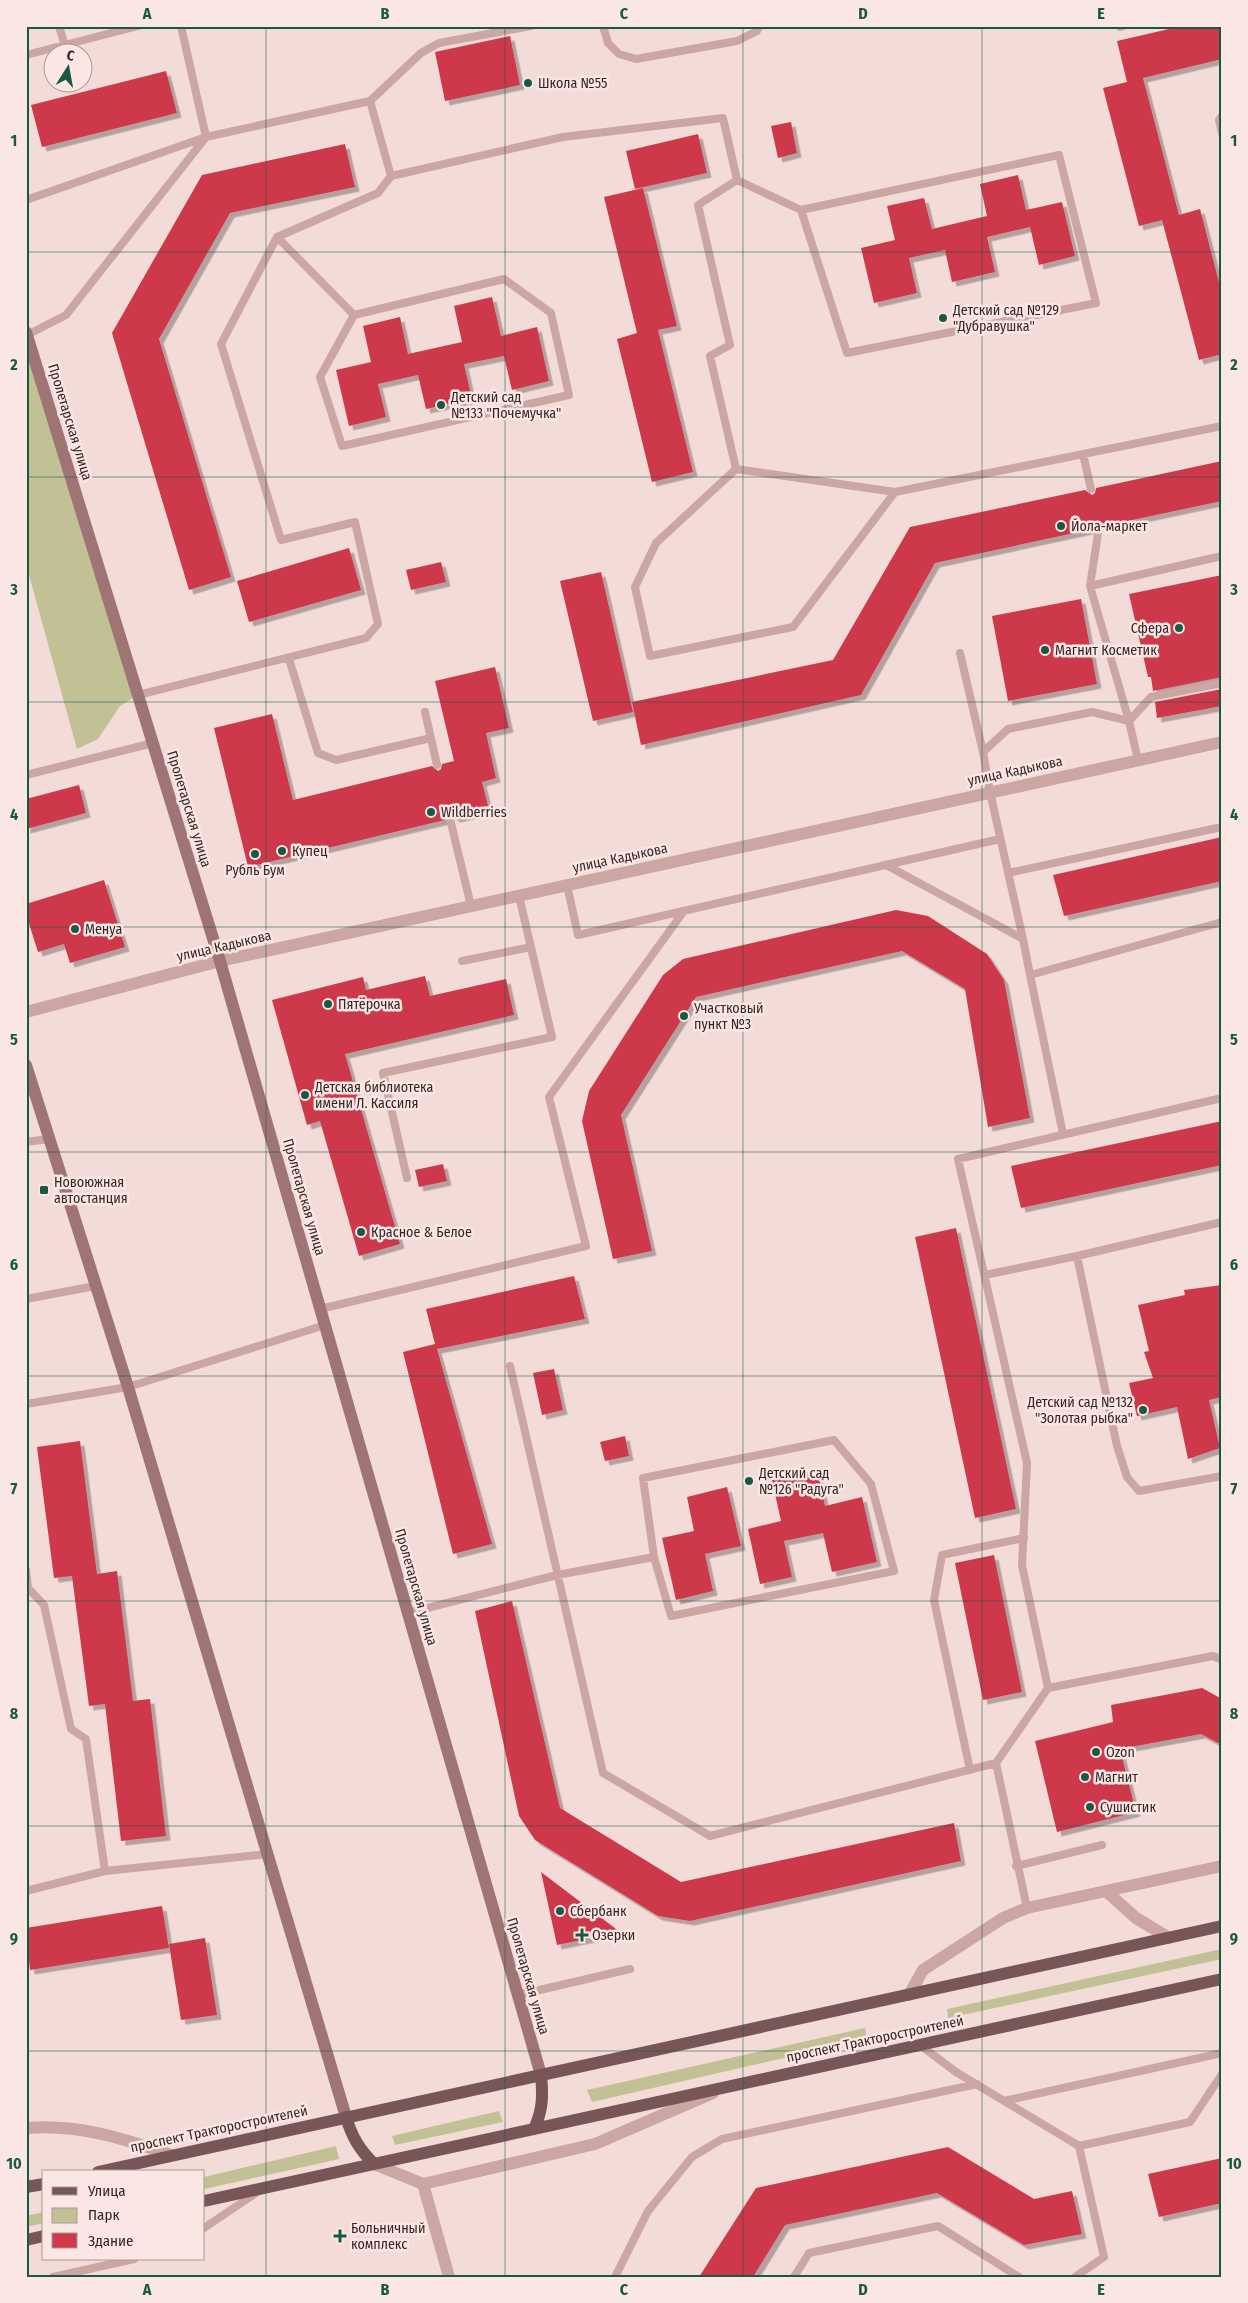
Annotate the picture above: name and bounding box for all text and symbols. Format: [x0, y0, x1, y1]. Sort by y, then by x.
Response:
text: A [142, 4, 152, 23]
text: B [381, 4, 390, 23]
text: C [620, 4, 629, 23]
text: D [858, 4, 868, 23]
text: E [1097, 4, 1105, 23]
north arrow [42, 42, 92, 92]
text: С [65, 47, 76, 65]
place label: Школа №55 [538, 75, 607, 92]
marker: Школа №55 [522, 77, 534, 89]
text: 1 [11, 131, 17, 150]
text: 1 [1231, 131, 1237, 150]
place label: Детский сад №129 "Дубравушка" [952, 302, 1059, 335]
marker: Детский сад №129 "Дубравушка" [937, 312, 949, 324]
text: 2 [9, 355, 18, 374]
text: 2 [1229, 355, 1238, 374]
street label: Пролетарская улица [44, 362, 96, 482]
place label: Детский сад №133 "Почемучка" [450, 389, 561, 422]
marker: Детский сад №133 "Почемучка" [435, 399, 447, 411]
place label: Йола-маркет [1071, 518, 1148, 535]
marker: Йола-маркет [1055, 520, 1067, 532]
text: 3 [9, 580, 18, 599]
text: 3 [1229, 580, 1238, 599]
place label: Сфера [1131, 620, 1169, 637]
marker: Сфера [1173, 622, 1185, 634]
place label: Магнит Косметик [1055, 642, 1157, 659]
marker: Магнит Косметик [1039, 644, 1051, 656]
street label: Пролетарская улица [163, 749, 215, 869]
street label: улица Кадыкова [966, 753, 1064, 789]
place label: Wildberries [441, 804, 507, 821]
text: 4 [10, 805, 18, 824]
text: 4 [1230, 805, 1238, 824]
marker: Wildberries [425, 806, 437, 818]
street label: улица Кадыкова [571, 840, 669, 876]
place label: Купец [292, 843, 328, 860]
marker: Купец [276, 845, 288, 857]
marker: Рубль Бум [249, 848, 261, 860]
place label: Рубль Бум [225, 862, 285, 879]
place label: Менуа [85, 921, 122, 938]
marker: Менуа [69, 923, 81, 935]
street label: улица Кадыкова [175, 927, 273, 965]
place label: Пятёрочка [338, 996, 401, 1013]
marker: Пятёрочка [322, 998, 334, 1010]
place label: Участковый пункт №3 [693, 1000, 764, 1033]
marker: Участковый пункт №3 [678, 1010, 690, 1022]
text: 5 [10, 1030, 18, 1049]
text: 5 [1230, 1030, 1238, 1049]
place label: Детская библиотека имени Л. Кассиля [314, 1079, 433, 1112]
marker: Детская библиотека имени Л. Кассиля [299, 1089, 311, 1101]
street label: Пролетарская улица [279, 1137, 329, 1258]
place label: Новоюжная автостанция [54, 1174, 128, 1207]
marker: Новоюжная автостанция [38, 1184, 50, 1196]
place label: Красное & Белое [371, 1224, 472, 1241]
marker: Красное & Белое [355, 1226, 367, 1238]
text: 6 [10, 1255, 18, 1274]
text: 6 [1230, 1255, 1238, 1274]
place label: Детский сад №132 "Золотая рыбка" [1026, 1394, 1133, 1427]
marker: Детский сад №132 "Золотая рыбка" [1137, 1404, 1149, 1416]
place label: Детский сад №126 "Радуга" [758, 1465, 844, 1498]
marker: Детский сад №126 "Радуга" [743, 1475, 755, 1487]
text: 7 [11, 1479, 18, 1498]
text: 7 [1231, 1479, 1238, 1498]
street label: Пролетарская улица [391, 1527, 441, 1648]
text: 8 [10, 1704, 19, 1723]
text: 8 [1230, 1704, 1239, 1723]
place label: Ozon [1106, 1744, 1135, 1761]
marker: Ozon [1090, 1746, 1102, 1758]
place label: Магнит [1095, 1769, 1138, 1786]
marker: Магнит [1079, 1771, 1091, 1783]
place label: Сушистик [1100, 1799, 1156, 1816]
marker: Сушистик [1084, 1801, 1096, 1813]
place label: Сбербанк [570, 1903, 627, 1920]
marker: Сбербанк [554, 1905, 566, 1917]
street label: Пролетарская улица [503, 1916, 553, 2037]
place label: Озерки [592, 1927, 635, 1944]
text: 9 [10, 1929, 18, 1948]
marker: Озерки [576, 1929, 588, 1941]
text: 9 [1230, 1929, 1238, 1948]
street label: проспект Тракторостроителей [785, 2012, 965, 2066]
street label: проспект Тракторостроителей [129, 2102, 309, 2156]
text: 10 [6, 2154, 22, 2173]
text: 10 [1226, 2154, 1242, 2173]
legend [42, 2170, 205, 2260]
text: Улица [87, 2182, 126, 2200]
text: Парк [88, 2206, 119, 2224]
place label: Больничный комплекс [351, 2220, 425, 2253]
marker: Больничный комплекс [333, 2229, 347, 2243]
text: Здание [88, 2232, 134, 2250]
text: A [142, 2280, 152, 2299]
text: B [381, 2280, 390, 2299]
text: C [620, 2280, 629, 2299]
text: D [858, 2280, 868, 2299]
text: E [1097, 2280, 1105, 2299]

